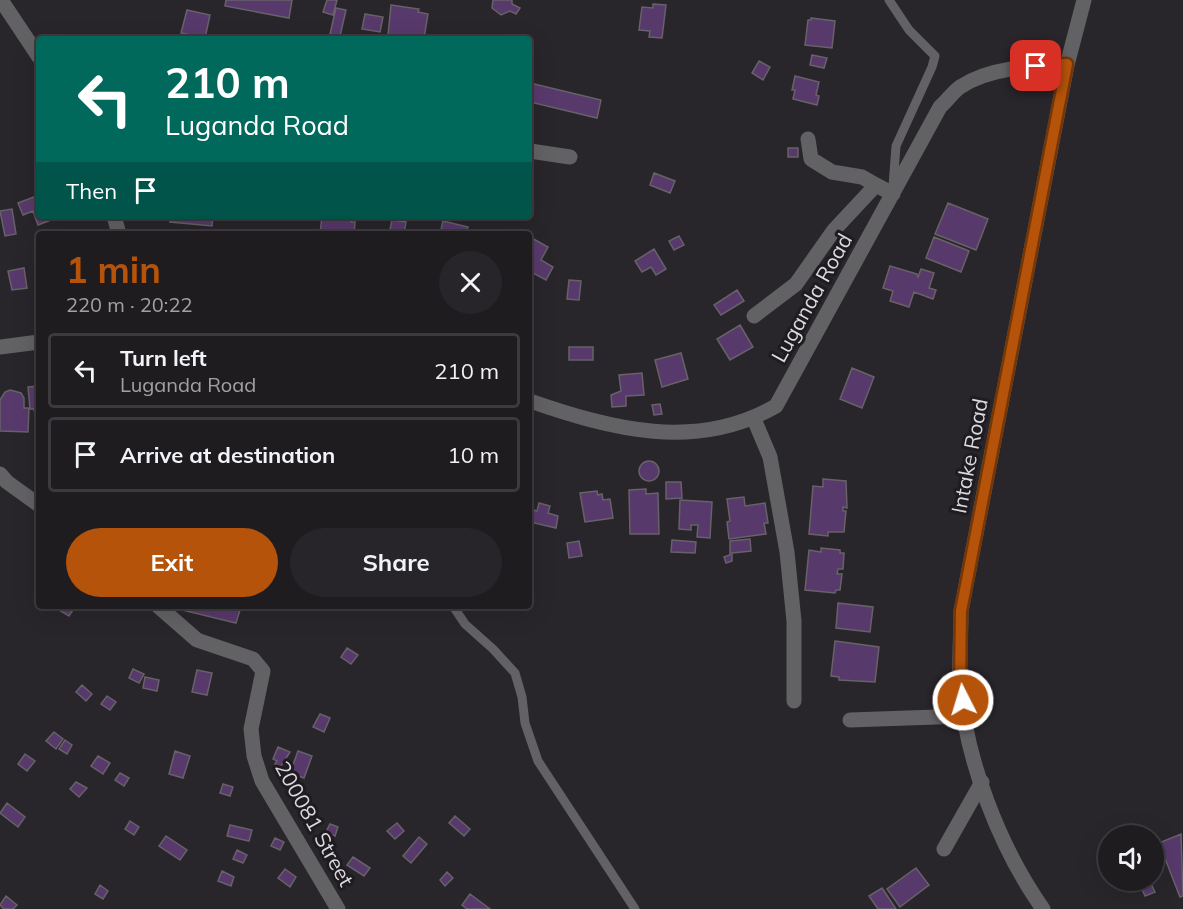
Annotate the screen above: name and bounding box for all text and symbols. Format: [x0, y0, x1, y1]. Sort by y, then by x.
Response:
pin [1010, 40, 1061, 91]
icon: arrive [1019, 49, 1052, 82]
text: 210 m [165, 56, 290, 109]
icon: left [66, 60, 144, 138]
text: Luganda Road [165, 108, 349, 142]
icon: arrive [129, 174, 162, 207]
text: Then [66, 177, 117, 205]
street label: Luganda Road [765, 229, 857, 366]
text: 1 min [66, 247, 161, 292]
button: close [439, 251, 502, 314]
text: 220 m · 20:22 [66, 292, 192, 317]
text: Turn left [120, 344, 207, 372]
icon: left [69, 354, 102, 387]
text: 210 m [434, 357, 499, 385]
text: Luganda Road [120, 372, 256, 397]
street label: Intake Road [945, 396, 993, 516]
icon: arrive [69, 438, 102, 471]
text: Arrive at destination [120, 441, 335, 469]
text: 10 m [448, 441, 499, 469]
button: Exit [66, 528, 278, 597]
button: Share [290, 528, 502, 597]
position arrow [931, 668, 995, 732]
street label: 200081 Street [270, 756, 360, 891]
map controls [1098, 825, 1164, 891]
button: sound [1098, 825, 1164, 891]

